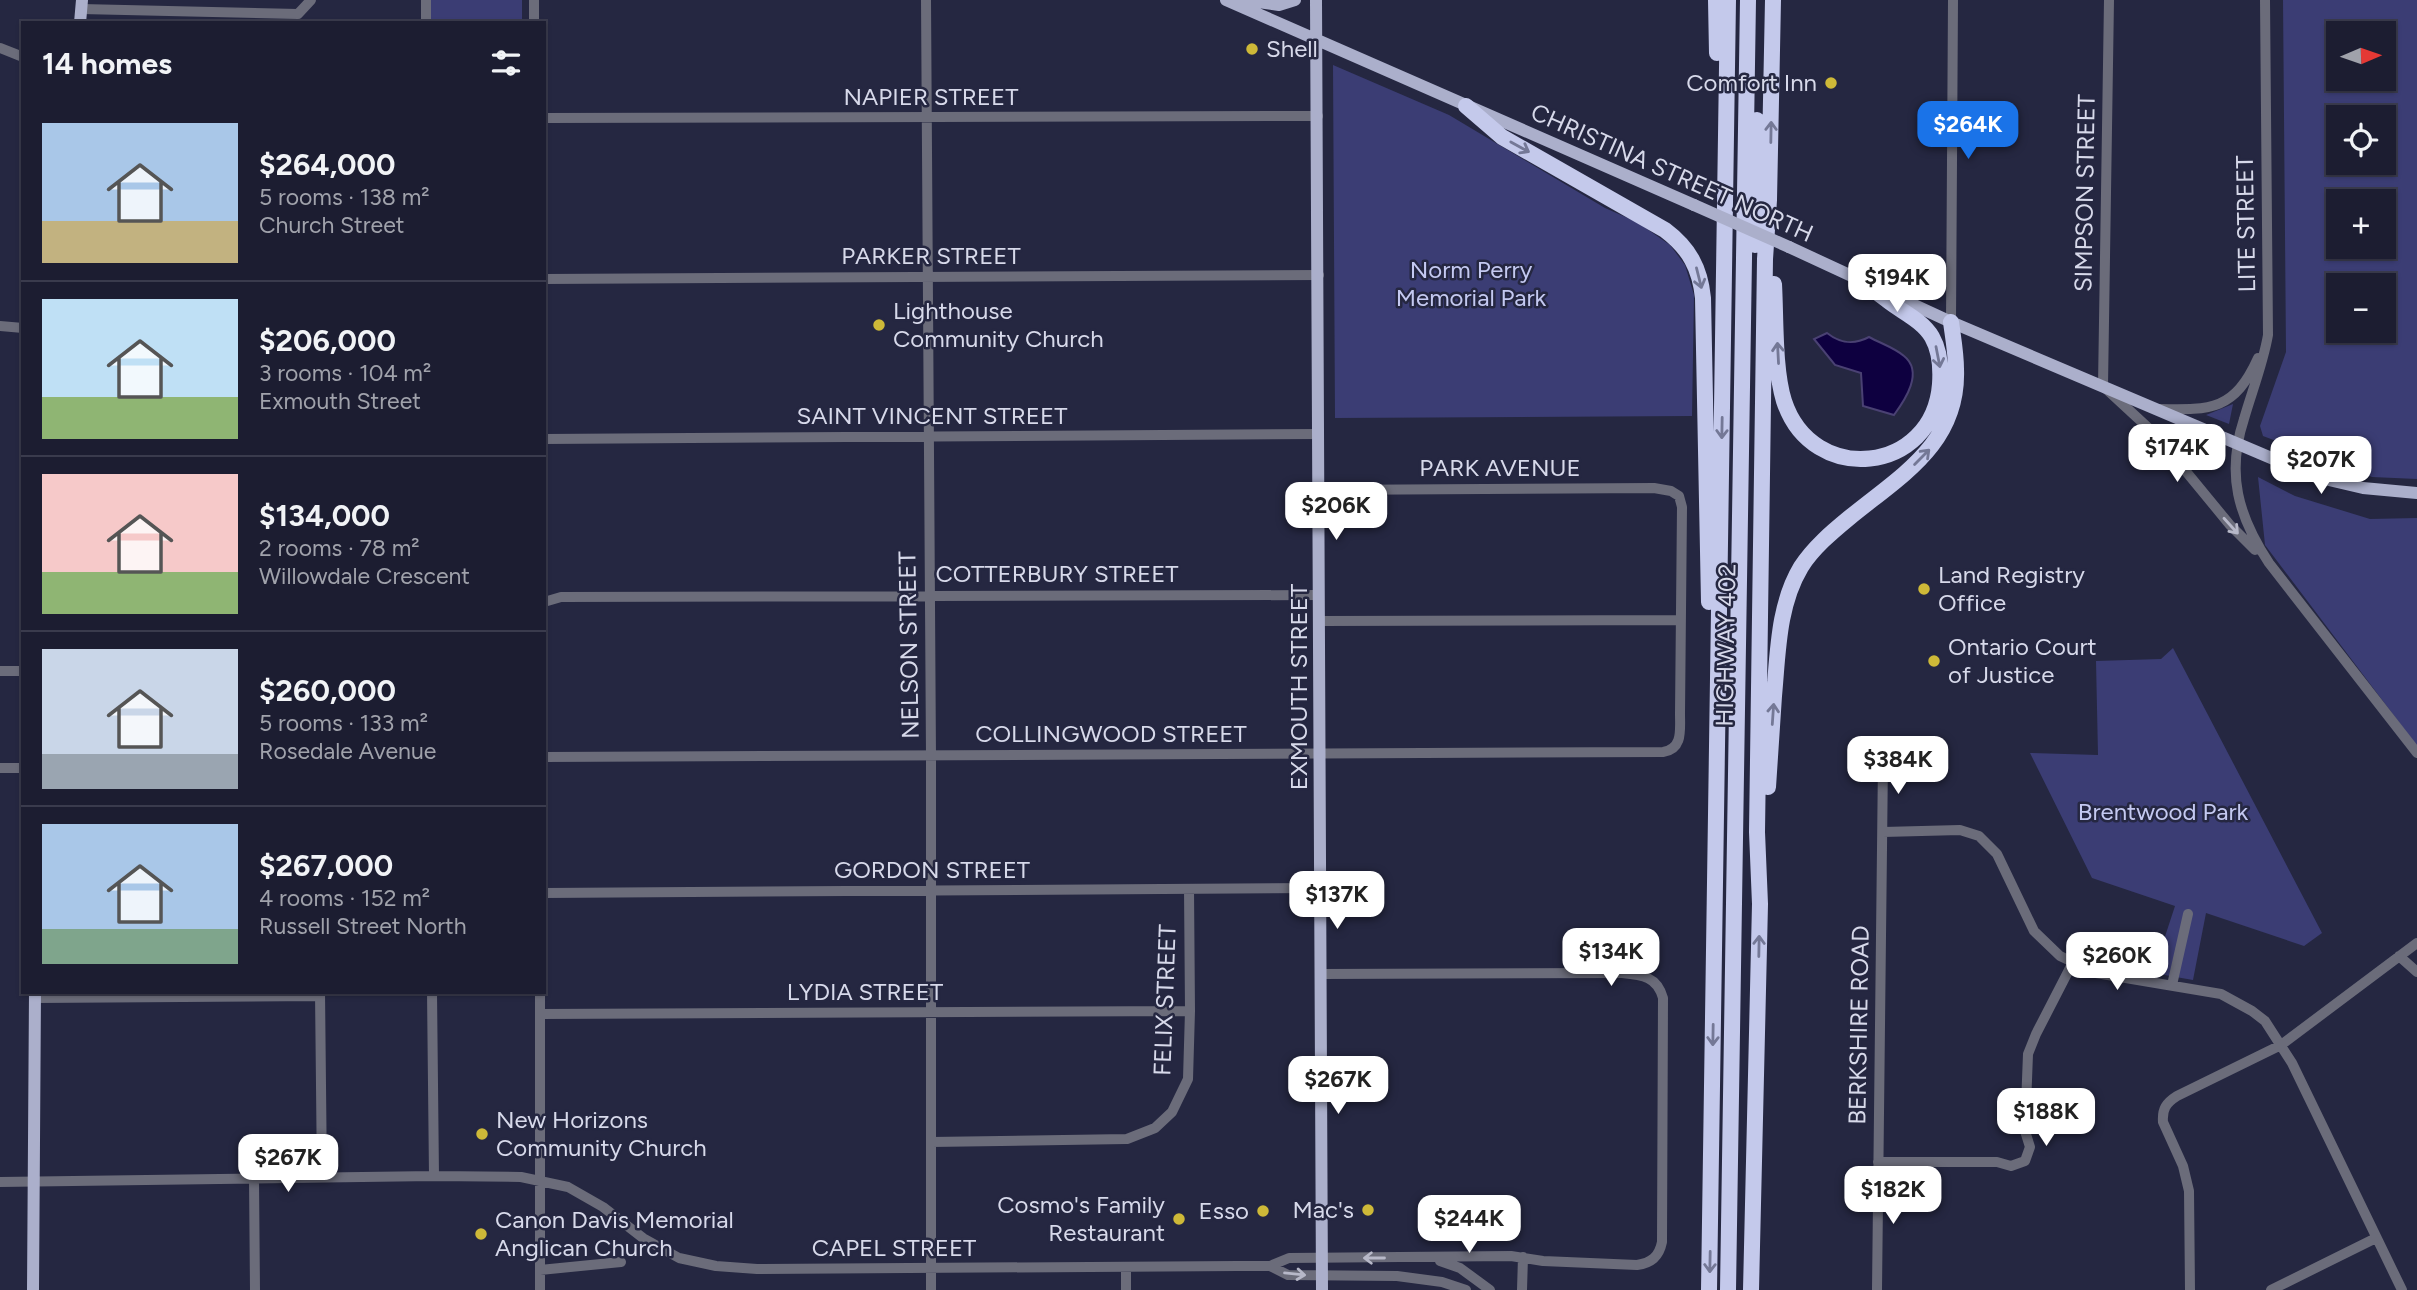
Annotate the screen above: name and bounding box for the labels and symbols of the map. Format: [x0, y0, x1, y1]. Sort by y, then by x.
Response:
north arrow [2326, 21, 2396, 91]
place label: Shell [1266, 34, 1318, 63]
marker: Shell [1244, 41, 1260, 57]
place label: Comfort Inn [1686, 68, 1817, 97]
marker: Comfort Inn [1823, 75, 1839, 91]
street label: NAPIER STREET [843, 82, 1019, 111]
street label: SIMPSON STREET [2068, 94, 2101, 292]
street label: CHRISTINA STREET NORTH [1526, 97, 1818, 248]
pin: $264K [1919, 102, 2017, 161]
one-way arrow [1764, 121, 1777, 144]
one-way arrow [1510, 140, 1530, 154]
street label: LITE STREET [2230, 155, 2261, 293]
street label: PARKER STREET [841, 241, 1021, 270]
pin: $194K [1848, 254, 1946, 314]
park label: Norm Perry Memorial Park [1396, 255, 1547, 312]
one-way arrow [1693, 266, 1706, 289]
place label: Lighthouse Community Church [893, 296, 1104, 353]
marker: Lighthouse Community Church [871, 317, 887, 333]
one-way arrow [1771, 342, 1784, 365]
one-way arrow [1931, 345, 1945, 368]
street label: SAINT VINCENT STREET [797, 401, 1067, 430]
one-way arrow [1715, 416, 1729, 439]
pin: $174K [2128, 424, 2226, 484]
pin: $207K [2272, 436, 2370, 496]
one-way arrow [1914, 448, 1931, 465]
street label: PARK AVENUE [1419, 453, 1581, 482]
pin: $206K [1287, 482, 1385, 542]
one-way arrow [2223, 517, 2240, 534]
street label: NELSON STREET [892, 551, 925, 739]
street label: COTTERBURY STREET [935, 559, 1179, 588]
place label: Land Registry Office [1938, 560, 2085, 617]
street label: HIGHWAY 402 [1710, 563, 1741, 727]
marker: Land Registry Office [1916, 581, 1932, 597]
street label: EXMOUTH STREET [1284, 584, 1313, 790]
place label: Ontario Court of Justice [1948, 632, 2097, 689]
marker: Ontario Court of Justice [1926, 653, 1942, 669]
one-way arrow [1767, 703, 1780, 726]
street label: COLLINGWOOD STREET [975, 719, 1247, 748]
pin: $384K [1849, 736, 1947, 796]
park label: Brentwood Park [2078, 797, 2249, 826]
street label: GORDON STREET [834, 855, 1030, 884]
pin: $137K [1288, 872, 1386, 931]
street label: FELIX STREET [1147, 924, 1182, 1076]
street label: BERKSHIRE ROAD [1842, 925, 1875, 1125]
pin: $134K [1562, 928, 1660, 988]
pin: $260K [2068, 932, 2166, 992]
one-way arrow [1752, 935, 1766, 958]
street label: LYDIA STREET [787, 977, 943, 1006]
one-way arrow [1706, 1023, 1719, 1046]
pin: $267K [1289, 1056, 1387, 1116]
pin: $188K [1997, 1088, 2095, 1148]
place label: New Horizons Community Church [496, 1105, 707, 1162]
marker: New Horizons Community Church [474, 1126, 490, 1142]
pin: $267K [239, 1134, 337, 1194]
pin: $182K [1844, 1166, 1942, 1226]
place label: Cosmo's Family Restaurant [997, 1190, 1165, 1247]
place label: Mac's [1292, 1195, 1354, 1224]
place label: Esso [1199, 1196, 1249, 1225]
pin: $244K [1420, 1196, 1518, 1255]
marker: Mac's [1360, 1202, 1376, 1218]
marker: Esso [1255, 1203, 1271, 1219]
place label: Canon Davis Memorial Anglican Church [495, 1205, 734, 1262]
marker: Cosmo's Family Restaurant [1171, 1211, 1187, 1227]
marker: Canon Davis Memorial Anglican Church [473, 1226, 489, 1242]
street label: CAPEL STREET [812, 1233, 976, 1262]
one-way arrow [1703, 1250, 1716, 1273]
one-way arrow [1363, 1251, 1386, 1265]
one-way arrow [1283, 1268, 1306, 1281]

